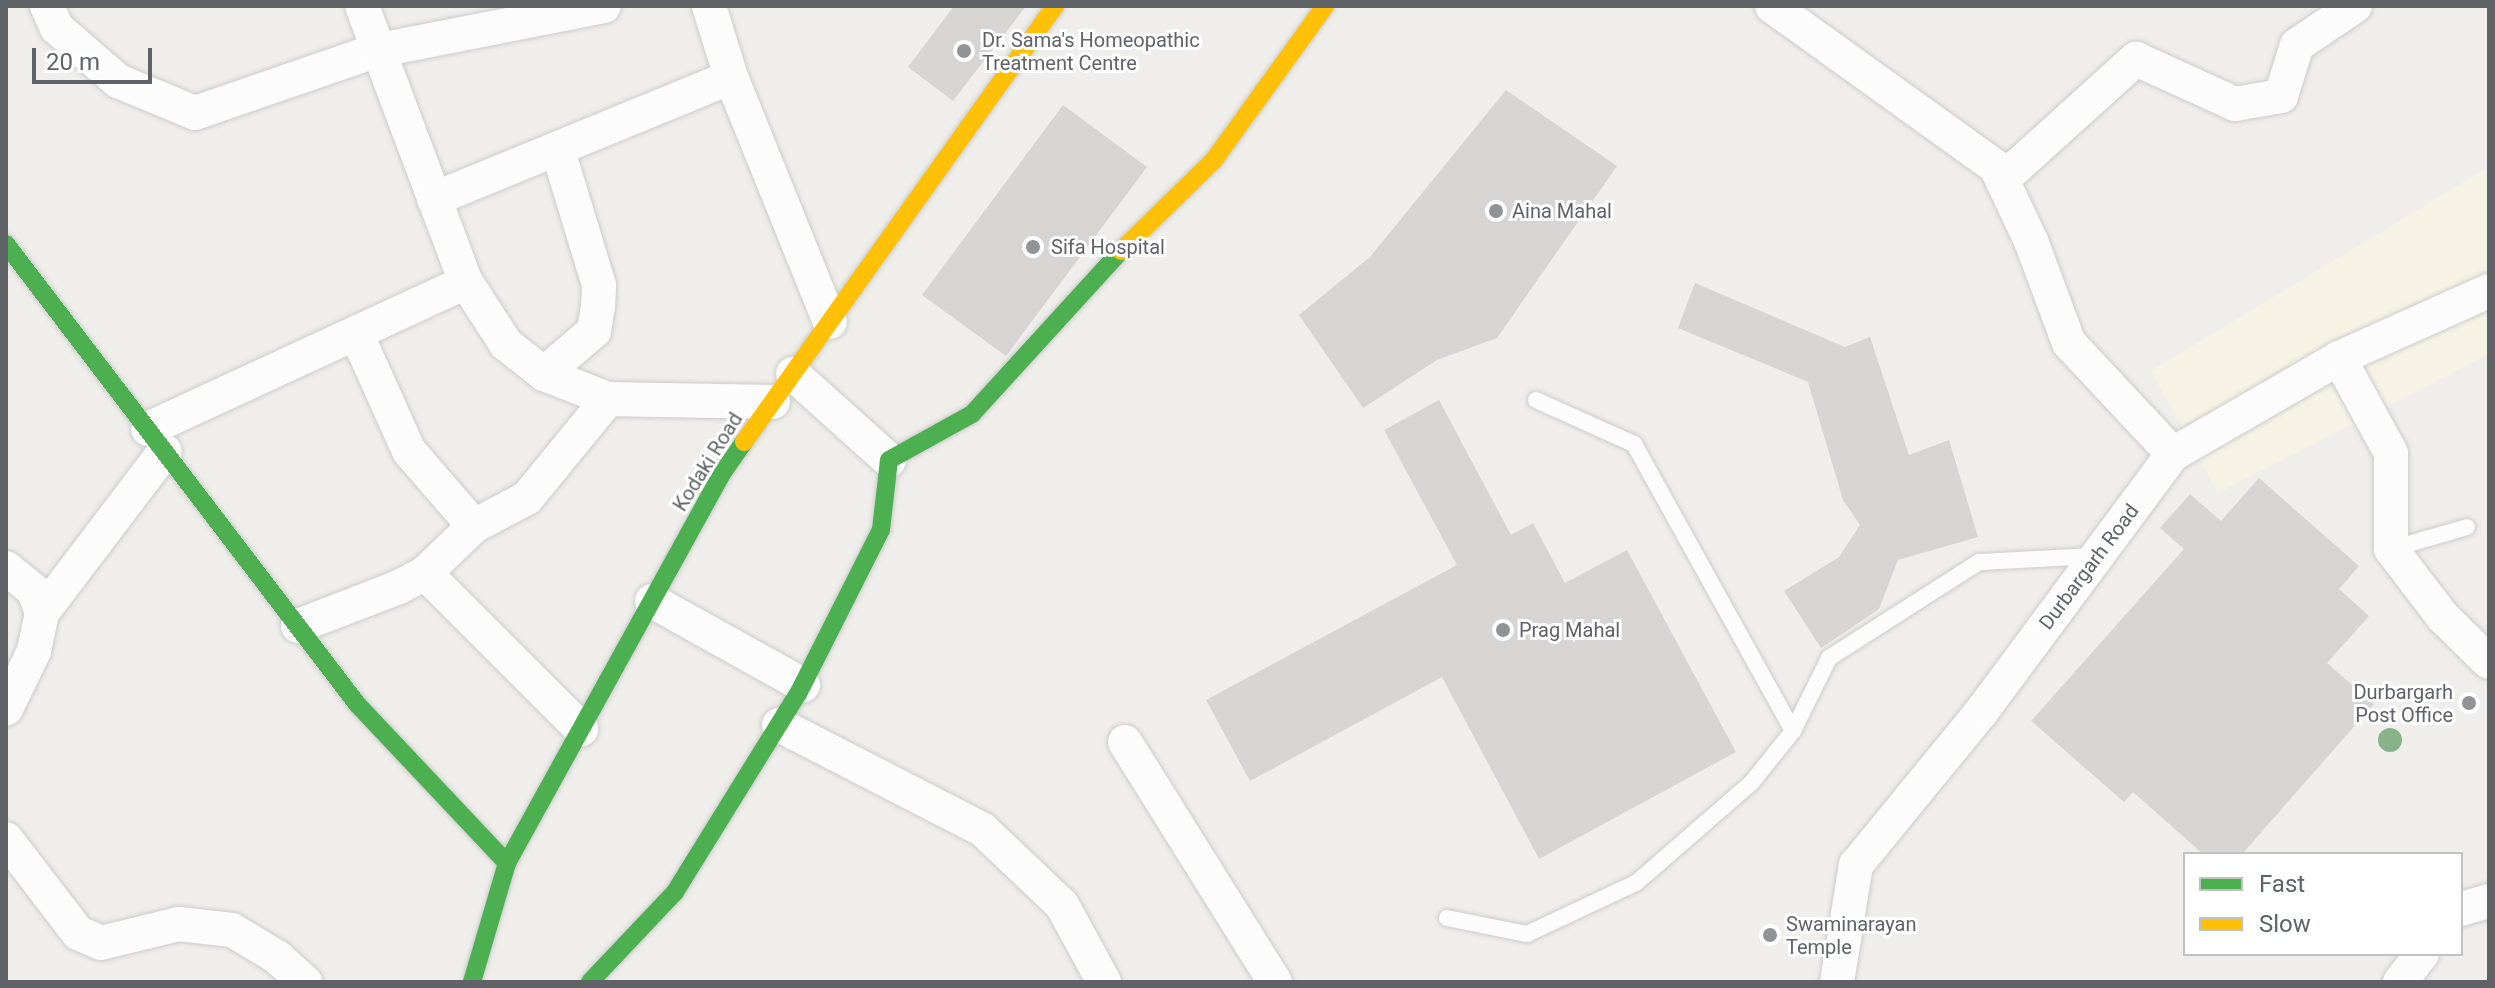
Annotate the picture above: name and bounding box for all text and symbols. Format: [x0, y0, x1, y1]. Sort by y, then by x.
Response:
place label: Dr. Sama's Homeopathic Treatment Centre [982, 28, 1200, 75]
scale bar [36, 32, 156, 82]
marker: Dr. Sama's Homeopathic Treatment Centre [953, 40, 975, 62]
text: 20 m [46, 48, 100, 76]
place label: Aina Mahal [1512, 199, 1612, 223]
marker: Aina Mahal [1487, 202, 1505, 220]
place label: Sifa Hospital [1051, 235, 1165, 259]
marker: Sifa Hospital [1022, 236, 1044, 258]
street label: Kodaki Road [668, 408, 748, 516]
street label: Durbargarh Road [2034, 500, 2144, 634]
place label: Prag Mahal [1519, 618, 1620, 642]
marker: Prag Mahal [1494, 621, 1512, 639]
place label: Durbargarh Post Office [2353, 680, 2453, 727]
marker: Durbargarh Post Office [2460, 694, 2478, 712]
legend [2183, 852, 2463, 956]
text: Fast [2259, 870, 2305, 898]
text: Slow [2259, 910, 2311, 938]
place label: Swaminarayan Temple [1786, 912, 1916, 959]
marker: Swaminarayan Temple [1761, 926, 1779, 944]

